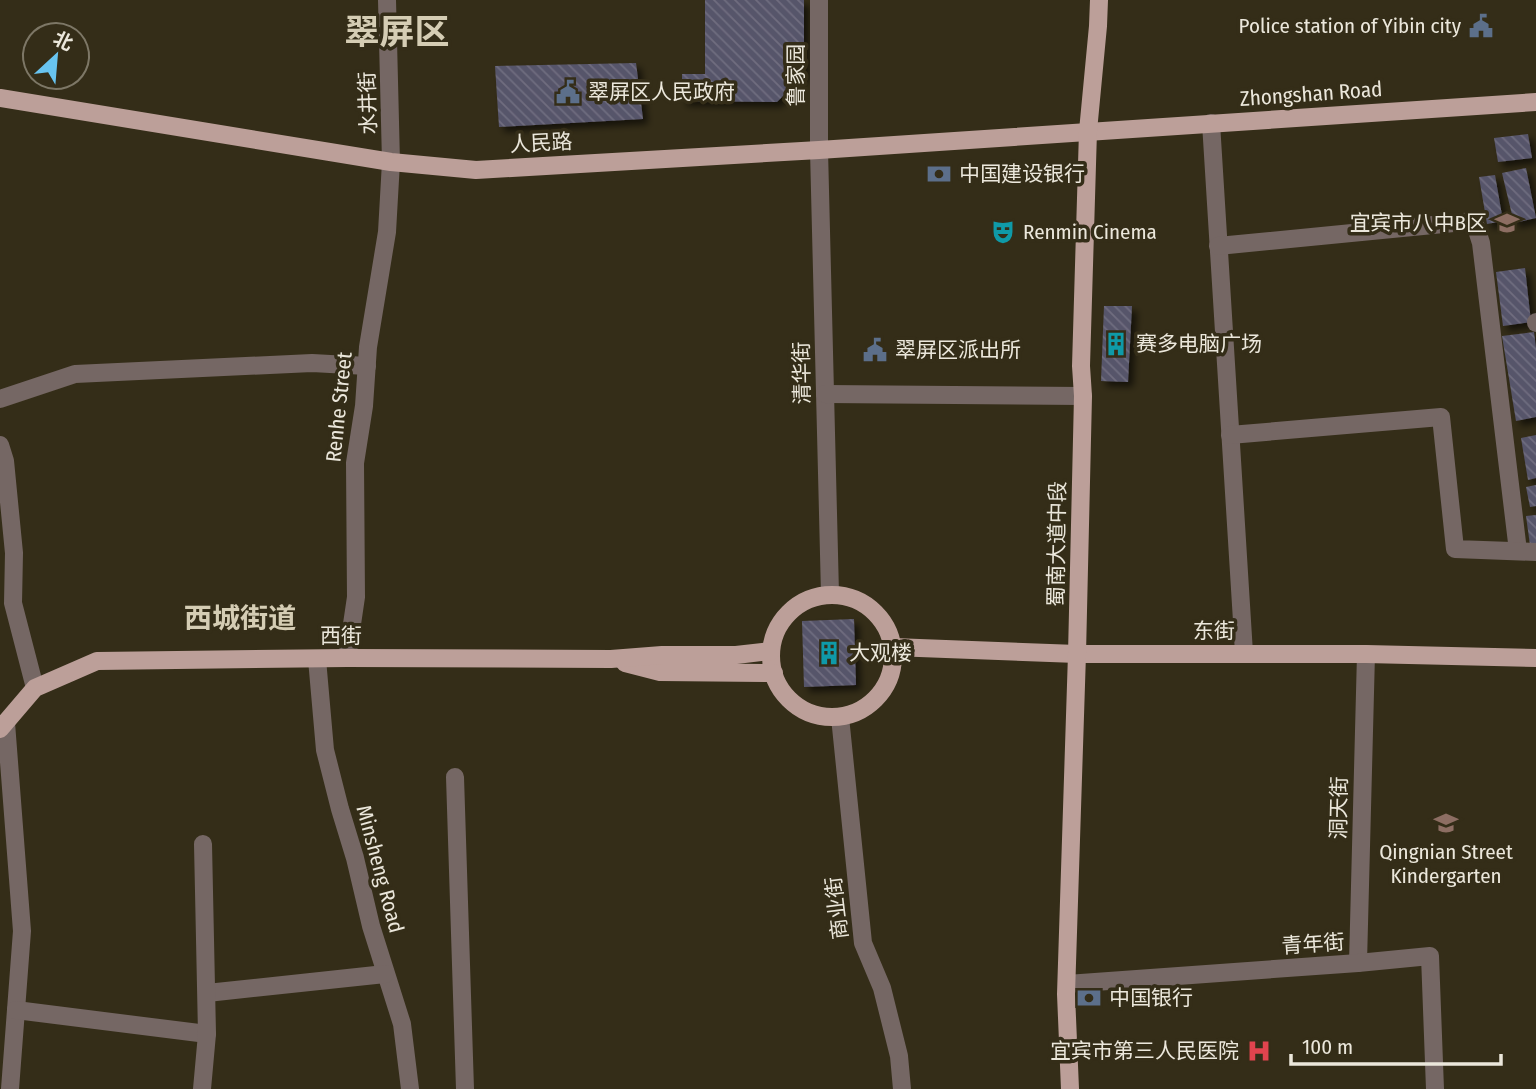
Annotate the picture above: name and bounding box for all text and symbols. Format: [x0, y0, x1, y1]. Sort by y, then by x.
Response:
district label: 翠屏区 [344, 11, 450, 53]
public building icon: Police station of Yibin city [1467, 12, 1495, 40]
place label: Police station of Yibin city [1239, 13, 1462, 39]
north arrow [21, 21, 91, 91]
text: 北 [50, 27, 77, 56]
street label: 鲁家园 [783, 44, 809, 107]
street label: 水井街 [354, 71, 382, 135]
street label: Zhongshan Road [1239, 76, 1383, 112]
public building icon: 翠屏区人民政府 [554, 78, 582, 106]
place label: 翠屏区人民政府 [588, 79, 735, 105]
street label: 人民路 [509, 128, 573, 158]
bank icon: 中国建设银行 [925, 160, 953, 188]
place label: 中国建设银行 [959, 161, 1085, 187]
school or university icon: 宜宾市八中B区 [1493, 209, 1521, 237]
place label: 宜宾市八中B区 [1350, 210, 1487, 236]
theatre icon: Renmin Cinema [989, 218, 1017, 246]
place label: Renmin Cinema [1023, 219, 1157, 245]
building icon: 赛多电脑广场 [1102, 330, 1130, 358]
place label: 赛多电脑广场 [1136, 331, 1262, 357]
public building icon: 翠屏区派出所 [861, 336, 889, 364]
place label: 翠屏区派出所 [895, 337, 1021, 363]
street label: 清华街 [788, 341, 816, 405]
street label: Renhe Street [320, 351, 358, 463]
street label: 蜀南大道中段 [1043, 481, 1071, 607]
district label: 西城街道 [184, 602, 296, 635]
street label: 东街 [1193, 618, 1235, 644]
street label: 西街 [320, 623, 362, 649]
building icon: 大观楼 [815, 639, 843, 667]
place label: 大观楼 [849, 640, 912, 666]
street label: 洞天街 [1325, 776, 1353, 840]
street label: Minsheng Road [350, 802, 410, 936]
school or university icon: Qingnian Street Kindergarten [1432, 809, 1460, 837]
place label: Qingnian Street Kindergarten [1379, 839, 1513, 889]
street label: 商业街 [820, 875, 854, 941]
street label: 青年街 [1281, 929, 1345, 959]
bank icon: 中国银行 [1075, 984, 1103, 1012]
place label: 中国银行 [1109, 985, 1193, 1011]
scale bar [1291, 1023, 1501, 1066]
text: 100 m [1302, 1034, 1353, 1060]
hospital icon: 宜宾市第三人民医院 [1245, 1037, 1273, 1065]
place label: 宜宾市第三人民医院 [1050, 1038, 1239, 1064]

